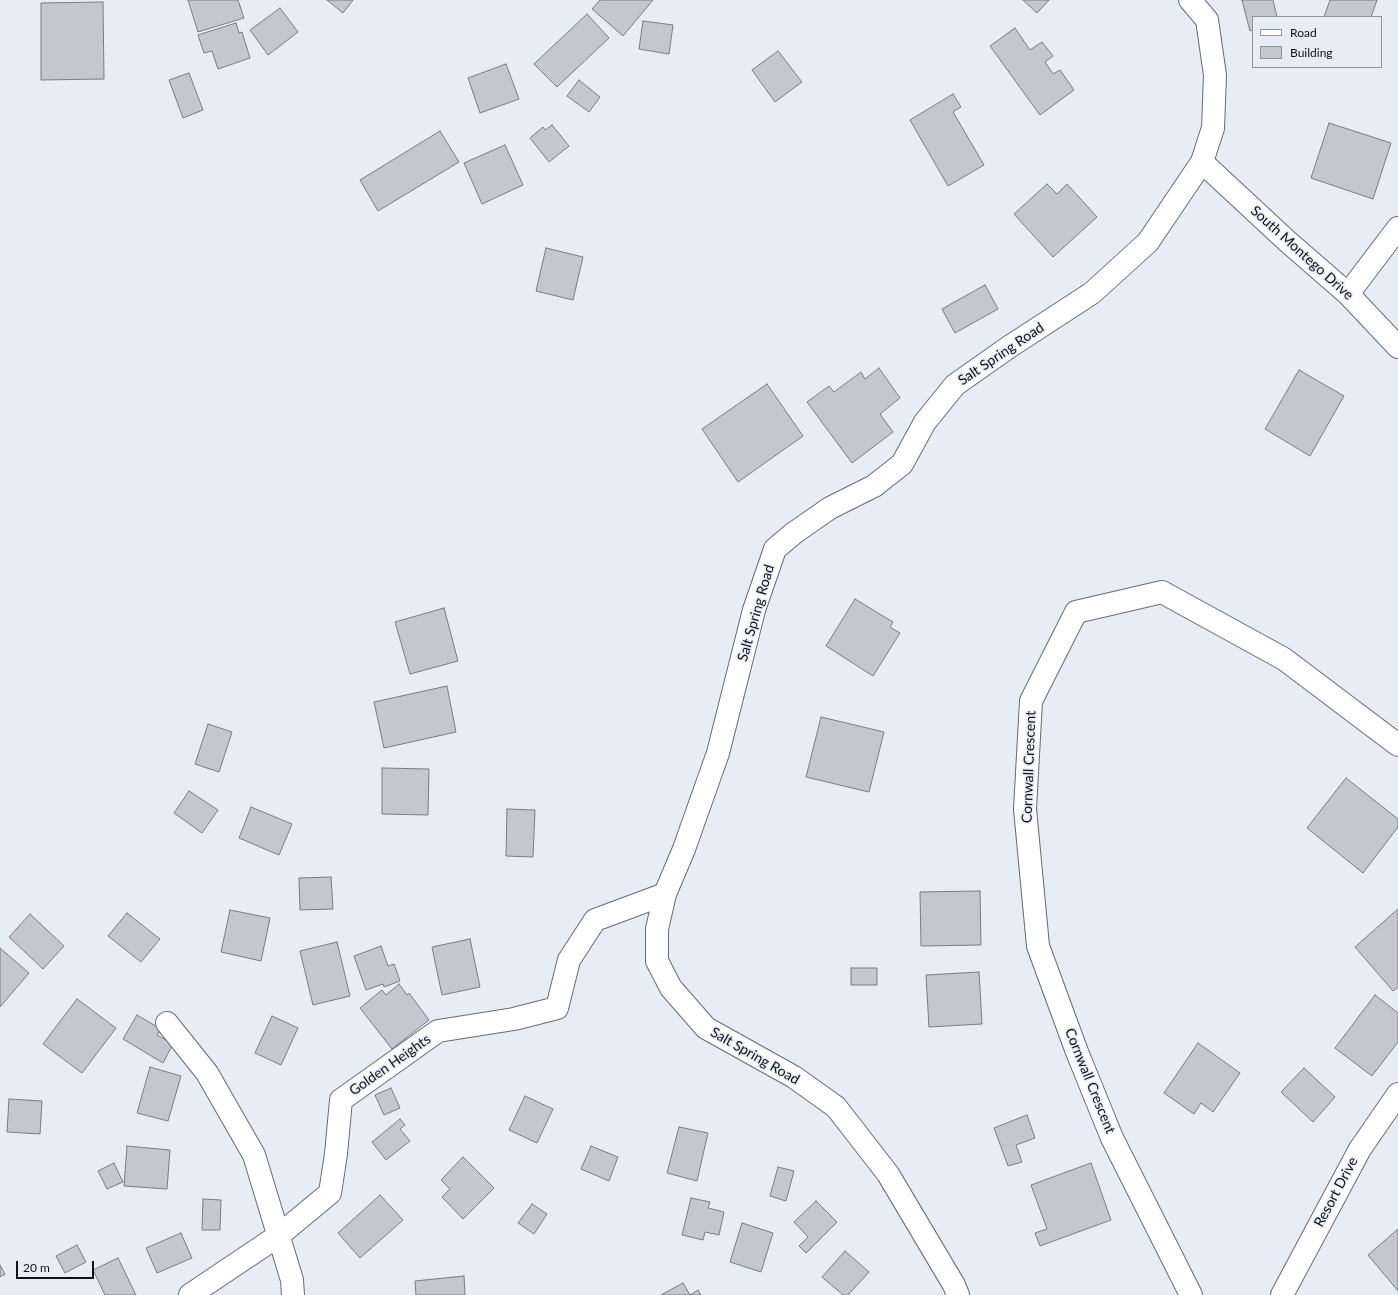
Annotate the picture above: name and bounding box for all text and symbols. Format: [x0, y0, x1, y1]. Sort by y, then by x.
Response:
legend [1252, 16, 1382, 68]
text: Road [1290, 25, 1317, 40]
text: Building [1290, 45, 1333, 60]
street label: South Montego Drive [1247, 202, 1357, 304]
street label: Salt Spring Road [955, 319, 1047, 389]
street label: Salt Spring Road [734, 563, 778, 663]
street label: Cornwall Crescent [1019, 711, 1039, 823]
street label: Salt Spring Road [708, 1024, 802, 1088]
street label: Cornwall Crescent [1061, 1026, 1119, 1136]
street label: Golden Heights [346, 1031, 434, 1099]
street label: Resort Drive [1311, 1154, 1361, 1230]
scale bar [18, 1253, 96, 1279]
text: 20 m [23, 1260, 50, 1275]

